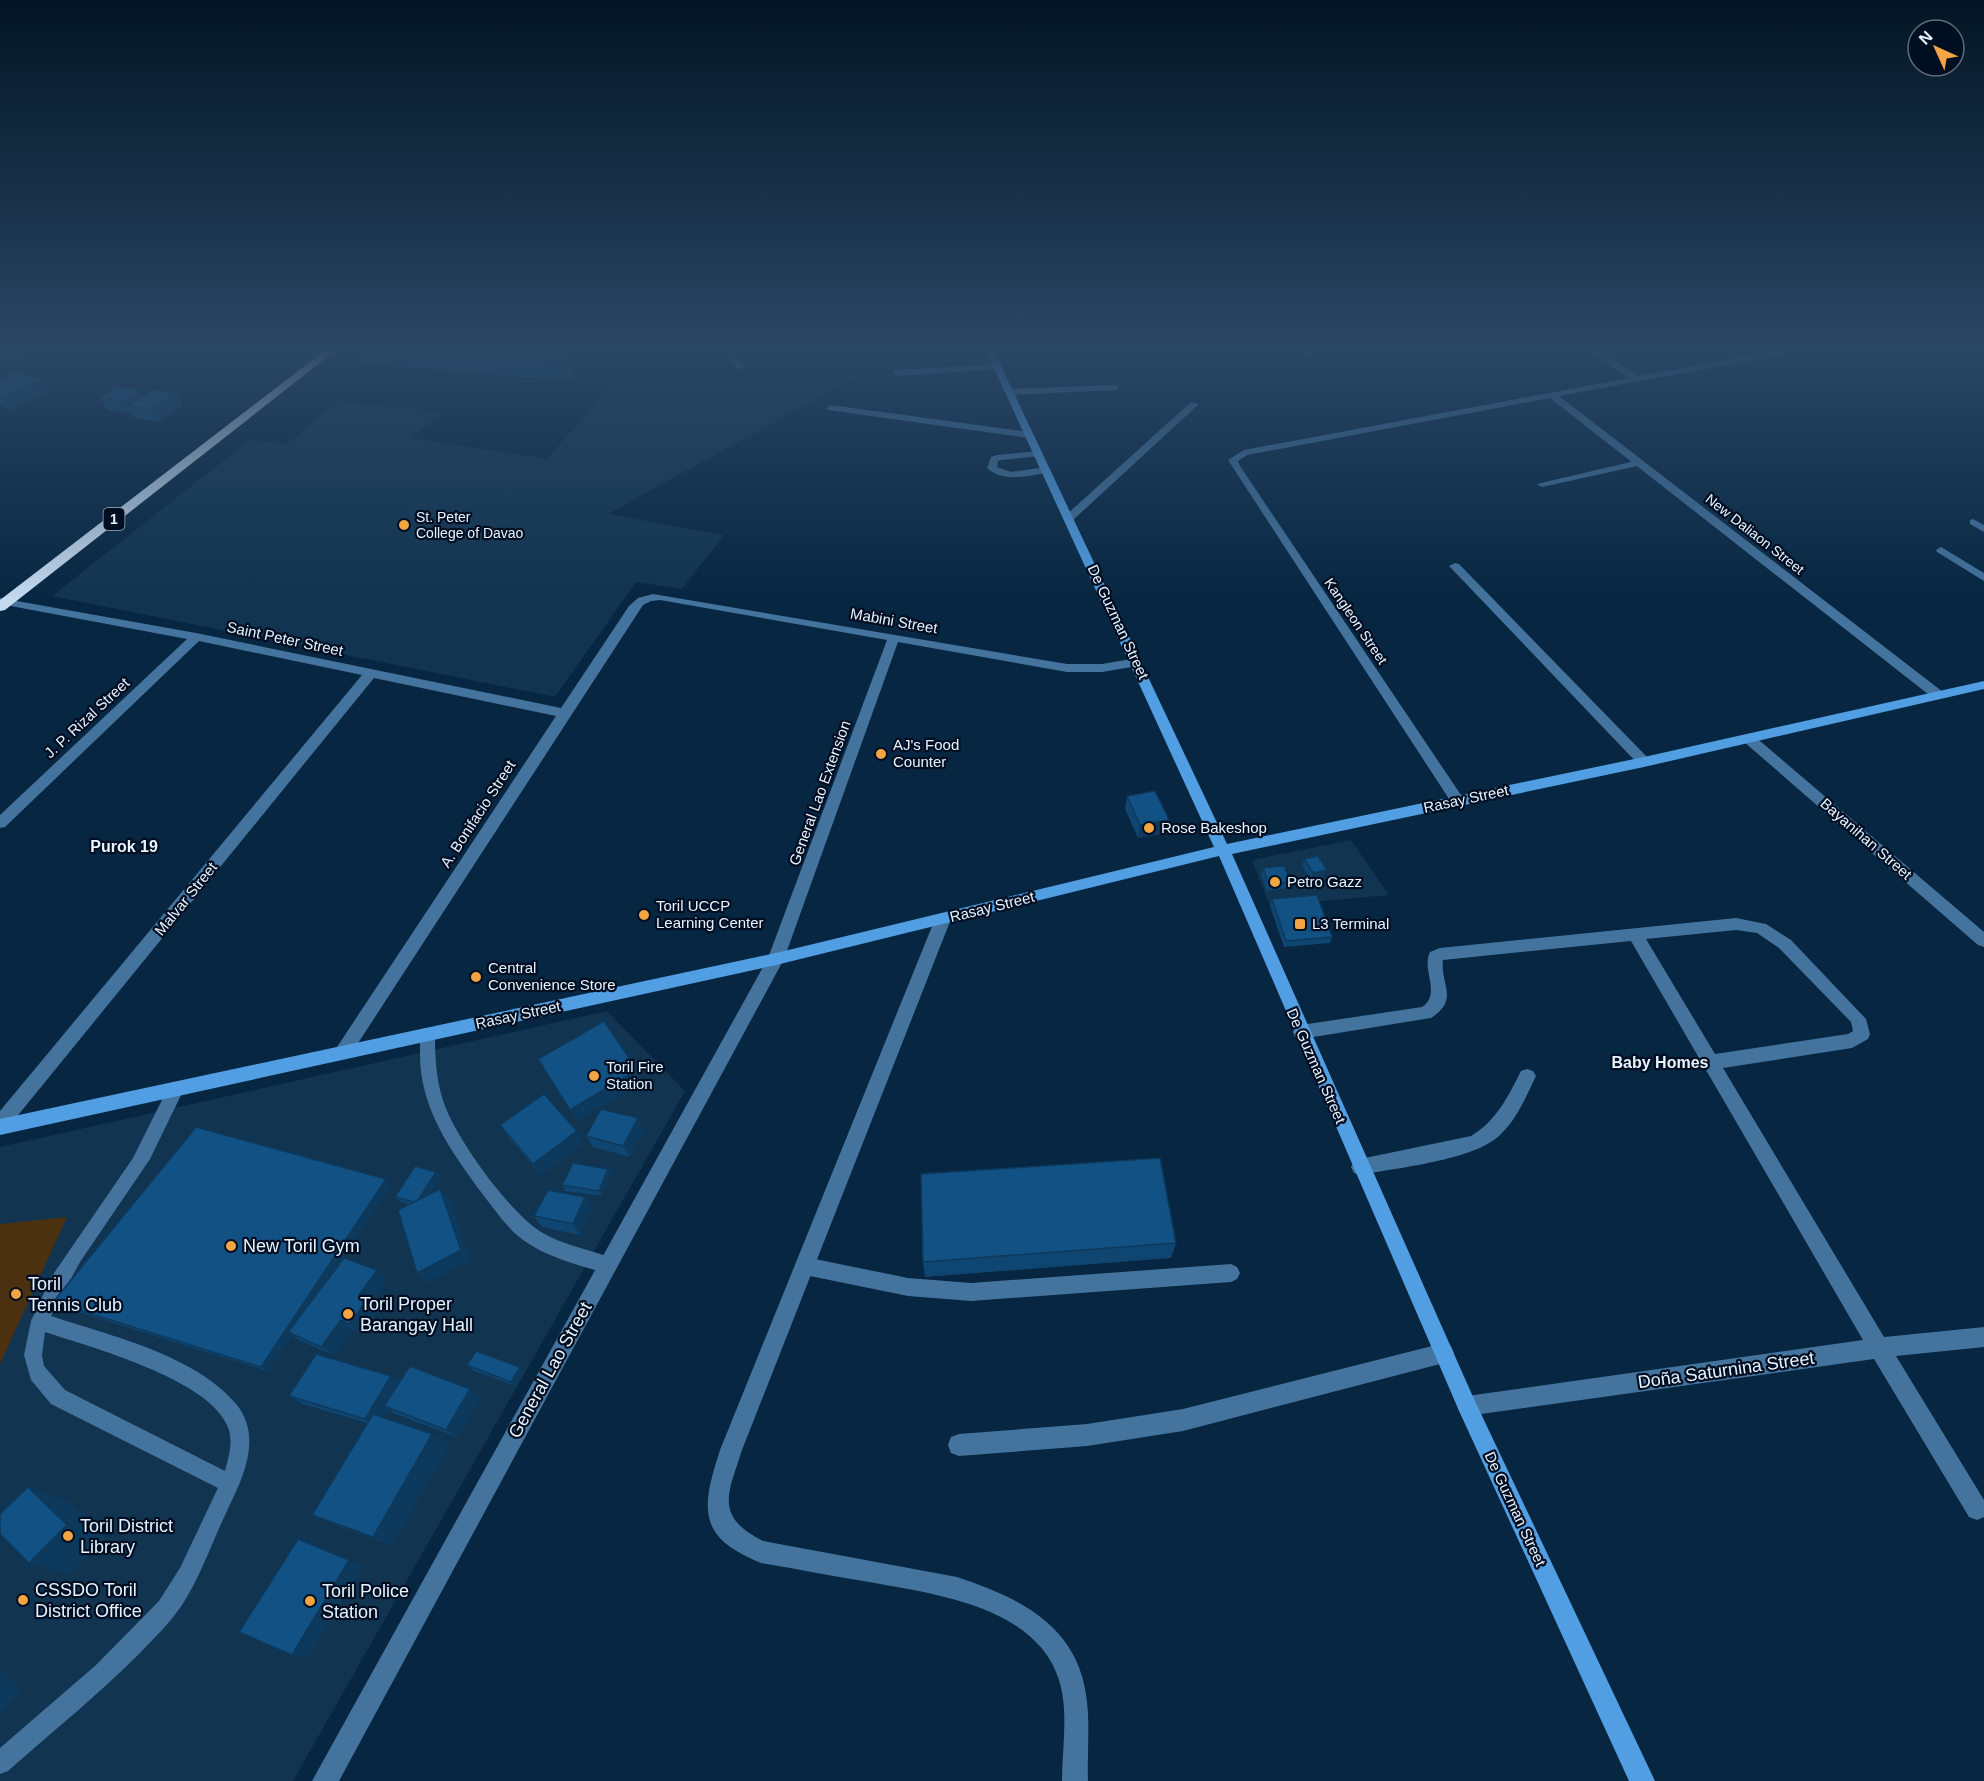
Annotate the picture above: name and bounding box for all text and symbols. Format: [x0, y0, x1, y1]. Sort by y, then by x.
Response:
north arrow [1906, 18, 1966, 78]
text: N [1916, 28, 1936, 48]
street label: New Daliaon Street [1703, 491, 1808, 577]
road number: 1 [104, 508, 124, 530]
place label: St. Peter College of Davao [416, 509, 524, 541]
marker: St. Peter College of Davao [397, 518, 411, 532]
street label: De Guzman Street [1085, 562, 1153, 682]
street label: Kangleon Street [1321, 575, 1391, 667]
street label: Mabini Street [849, 604, 940, 637]
street label: Saint Peter Street [225, 618, 346, 659]
street label: J. P. Rizal Street [41, 673, 133, 761]
street label: General Lao Extension [785, 718, 854, 867]
place label: AJ's Food Counter [893, 736, 959, 770]
marker: AJ's Food Counter [874, 747, 888, 761]
street label: A. Bonifacio Street [437, 756, 519, 870]
street label: Rasay Street [1422, 781, 1511, 816]
street label: Bayanihan Street [1817, 794, 1916, 883]
place label: Rose Bakeshop [1161, 819, 1267, 836]
marker: Rose Bakeshop [1142, 821, 1156, 835]
district label: Purok 19 [90, 838, 158, 855]
street label: Malvar Street [151, 858, 221, 939]
place label: Petro Gazz [1287, 873, 1362, 890]
marker: Petro Gazz [1268, 875, 1282, 889]
street label: Rasay Street [948, 888, 1037, 925]
place label: Toril UCCP Learning Center [656, 897, 764, 931]
marker: Toril UCCP Learning Center [637, 908, 651, 922]
place label: L3 Terminal [1312, 915, 1389, 932]
marker: L3 Terminal [1293, 917, 1307, 931]
place label: Central Convenience Store [488, 959, 616, 993]
marker: Central Convenience Store [469, 970, 483, 984]
street label: Rasay Street [474, 997, 563, 1032]
street label: De Guzman Street [1283, 1006, 1350, 1127]
district label: Baby Homes [1612, 1054, 1709, 1071]
place label: Toril Fire Station [606, 1058, 664, 1092]
marker: Toril Fire Station [587, 1069, 601, 1083]
place label: New Toril Gym [243, 1236, 360, 1256]
marker: New Toril Gym [224, 1239, 238, 1253]
place label: Toril Tennis Club [28, 1274, 122, 1315]
marker: Toril Tennis Club [9, 1287, 23, 1301]
place label: Toril Proper Barangay Hall [360, 1294, 473, 1335]
street label: General Lao Street [504, 1299, 596, 1441]
marker: Toril Proper Barangay Hall [341, 1307, 355, 1321]
street label: Doña Saturnina Street [1636, 1348, 1816, 1392]
street label: De Guzman Street [1482, 1449, 1550, 1569]
place label: Toril District Library [80, 1516, 173, 1557]
marker: Toril District Library [61, 1529, 75, 1543]
place label: CSSDO Toril District Office [35, 1580, 142, 1621]
place label: Toril Police Station [322, 1581, 409, 1622]
marker: CSSDO Toril District Office [16, 1593, 30, 1607]
marker: Toril Police Station [303, 1594, 317, 1608]

